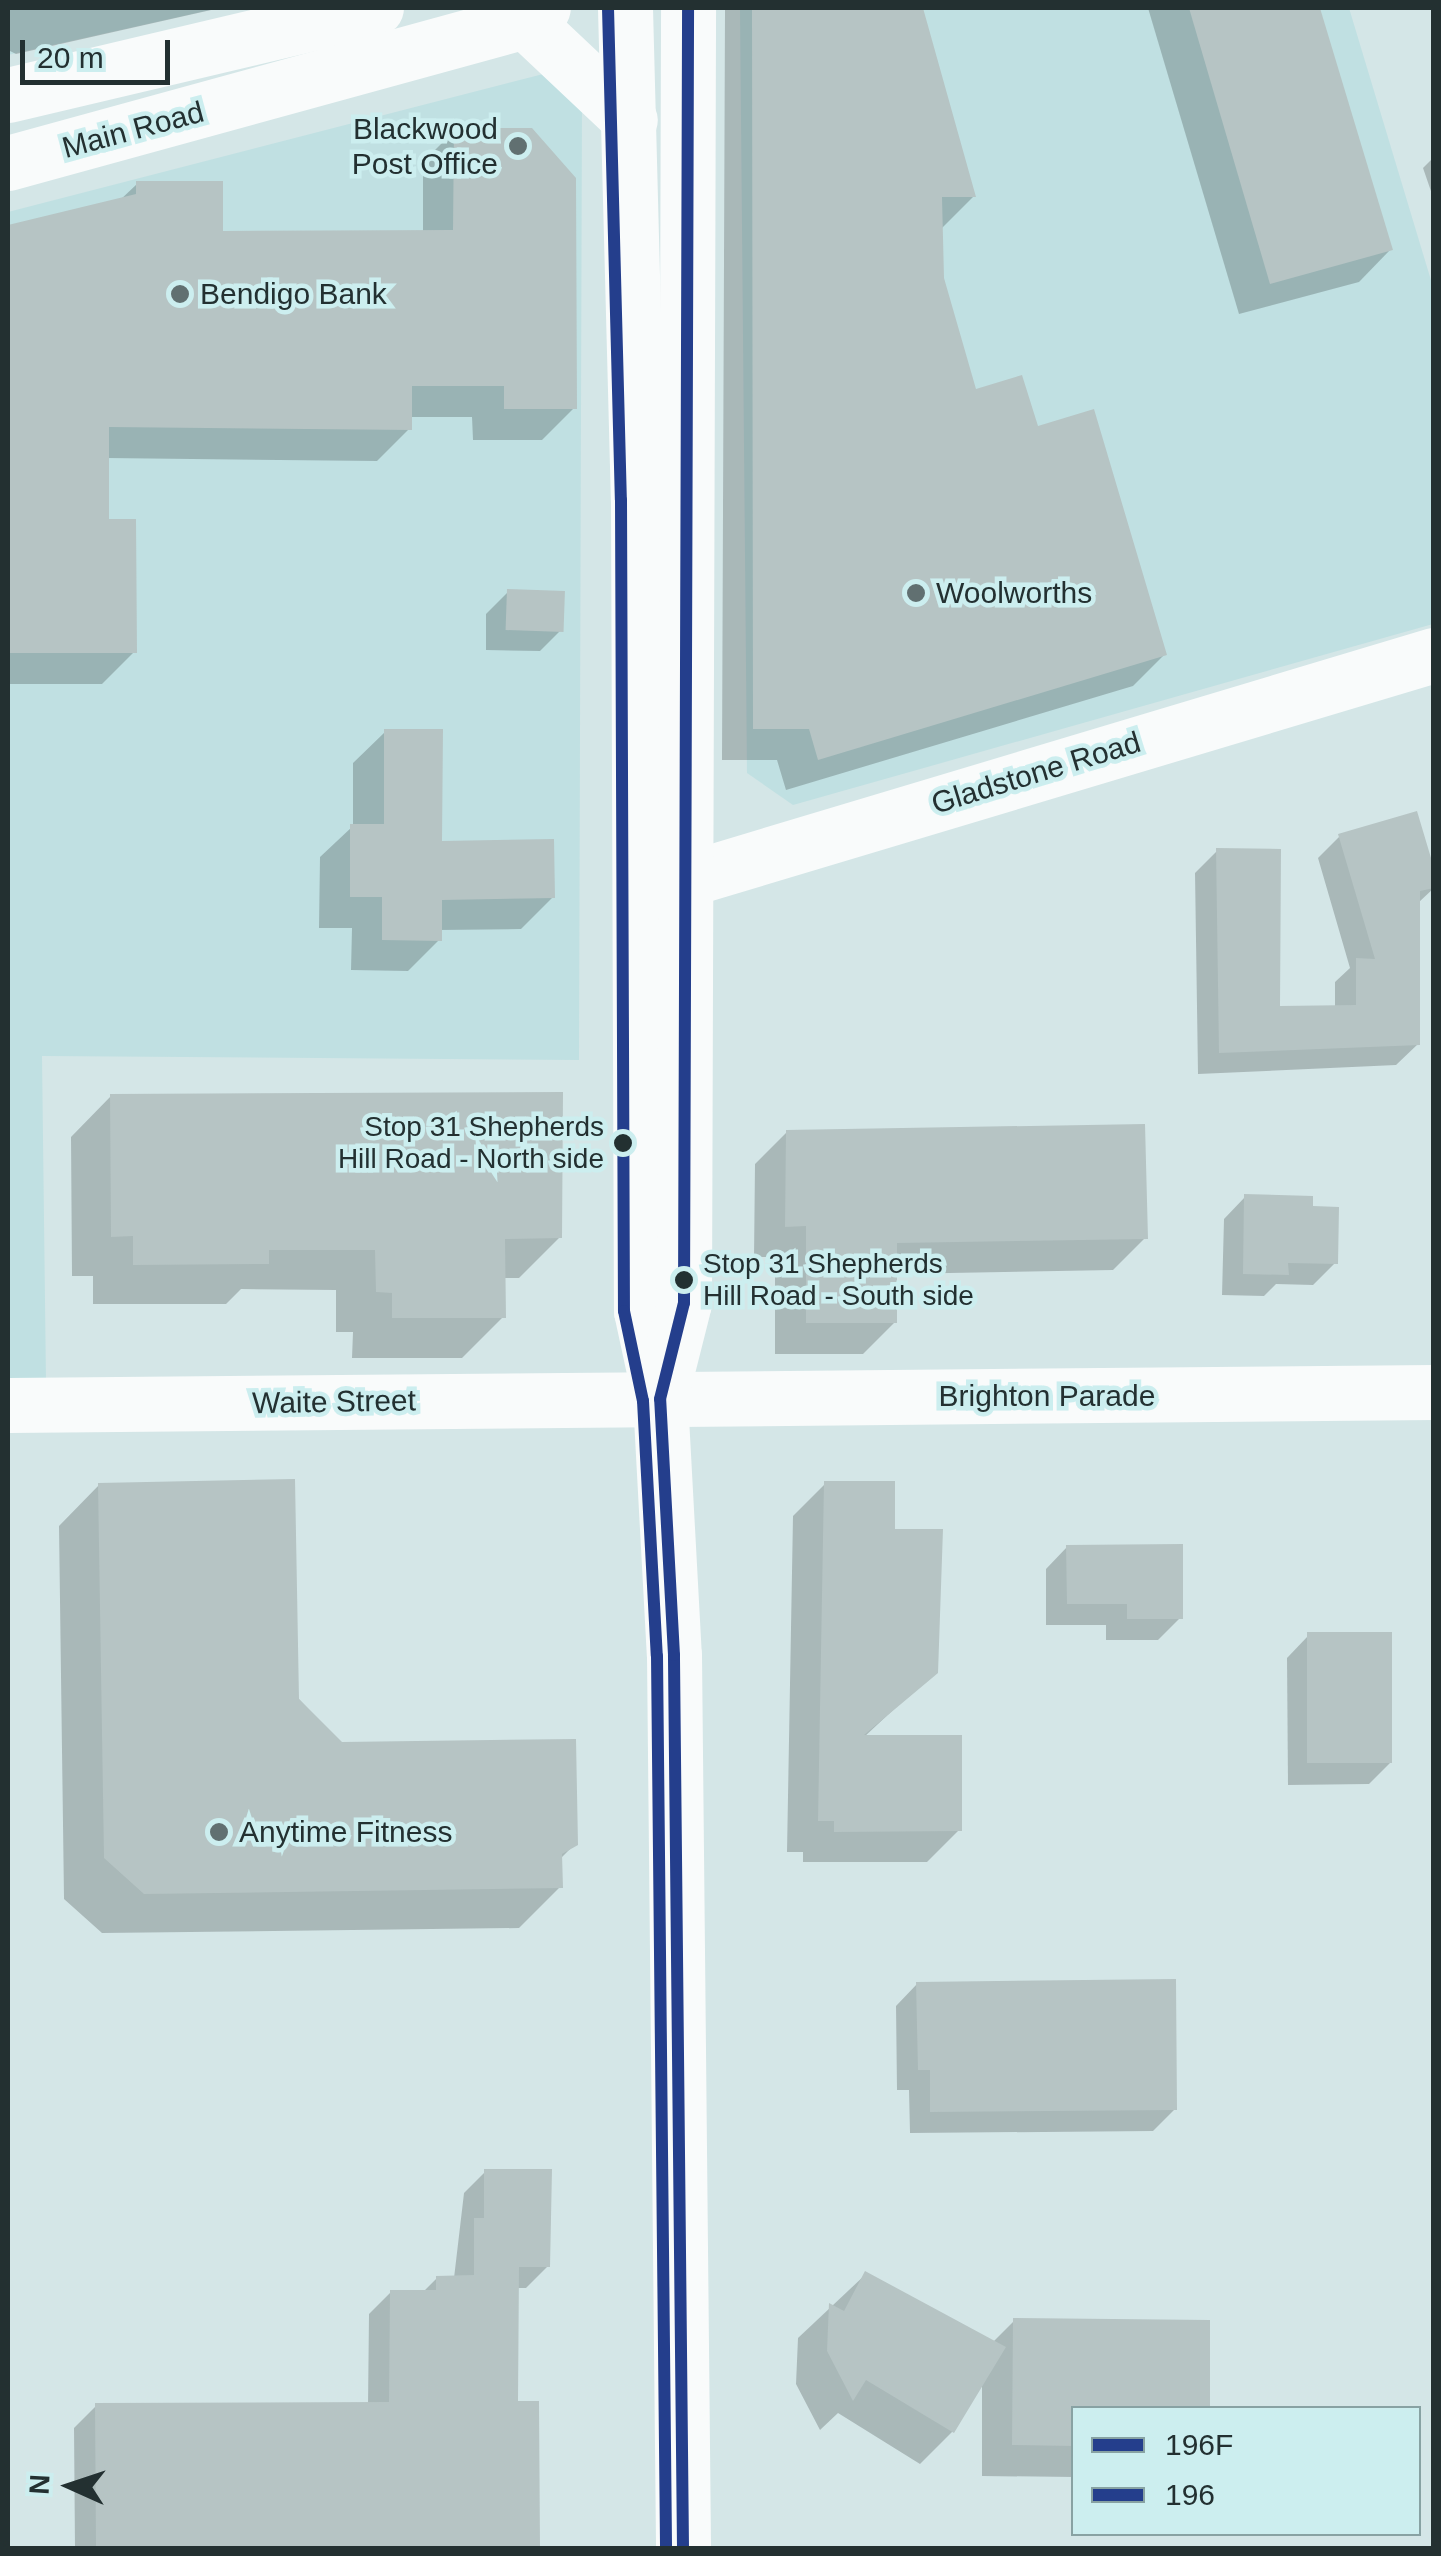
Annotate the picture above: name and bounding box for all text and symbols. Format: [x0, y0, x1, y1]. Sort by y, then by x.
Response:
scale bar [25, 20, 175, 82]
text: 20 m [37, 41, 104, 74]
street label: Main Road [58, 94, 208, 166]
place label: Blackwood Post Office [352, 111, 498, 182]
marker: Blackwood Post Office [507, 135, 529, 157]
place label: Bendigo Bank [200, 276, 387, 312]
marker: Bendigo Bank [169, 283, 191, 305]
place label: Woolworths [936, 575, 1092, 611]
marker: Woolworths [905, 582, 927, 604]
street label: Gladstone Road [927, 724, 1145, 822]
place label: Stop 31 Shepherds Hill Road - North side [338, 1110, 604, 1176]
marker: Stop 31 Shepherds Hill Road - North side [613, 1133, 633, 1153]
place label: Stop 31 Shepherds Hill Road - South side [703, 1247, 974, 1313]
marker: Stop 31 Shepherds Hill Road - South side [674, 1270, 694, 1290]
street label: Brighton Parade [939, 1378, 1155, 1414]
street label: Waite Street [252, 1383, 416, 1421]
place label: Anytime Fitness [239, 1814, 452, 1850]
marker: Anytime Fitness [208, 1821, 230, 1843]
legend [1071, 2406, 1421, 2536]
text: 196F [1165, 2428, 1233, 2461]
north arrow [20, 2436, 120, 2536]
text: N [24, 2473, 56, 2495]
text: 196 [1165, 2478, 1215, 2511]

